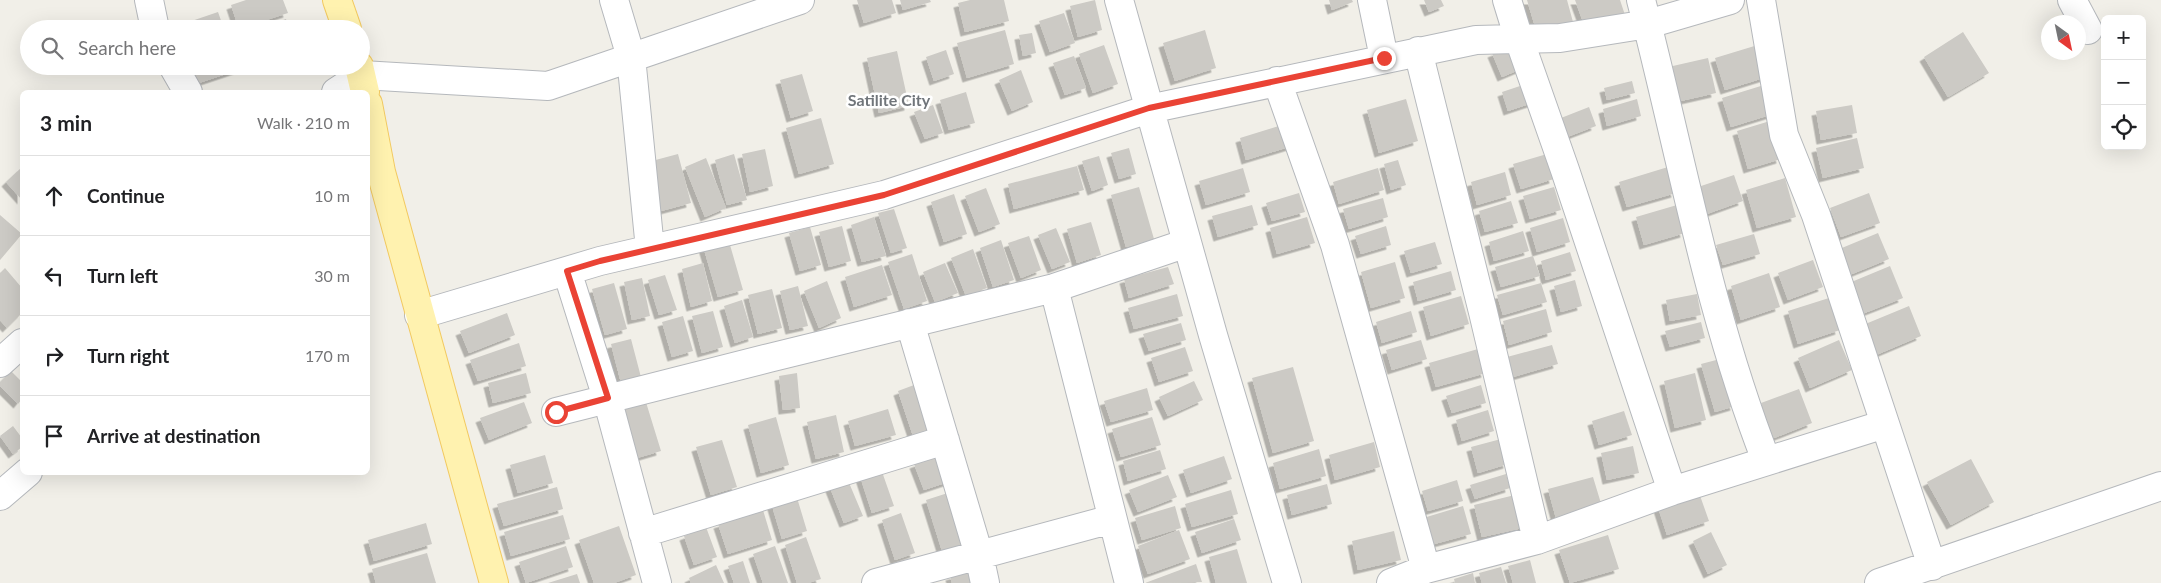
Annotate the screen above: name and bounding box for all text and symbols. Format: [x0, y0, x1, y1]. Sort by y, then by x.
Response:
north arrow [2041, 15, 2086, 60]
map controls [2101, 15, 2146, 150]
button: + [2101, 15, 2146, 60]
search box [20, 20, 370, 75]
icon: search [38, 34, 66, 62]
text: Search here [78, 36, 176, 59]
route end [1373, 47, 1396, 70]
button: − [2101, 60, 2146, 105]
district label: Satilite City [848, 90, 931, 109]
button: locate [2101, 105, 2146, 150]
text: 3 min [40, 110, 92, 135]
text: Walk · 210 m [257, 113, 350, 132]
icon: ahead [40, 182, 68, 210]
text: Continue [87, 184, 165, 207]
text: 10 m [314, 186, 350, 205]
icon: left [40, 262, 68, 290]
text: Turn left [87, 264, 158, 287]
text: 30 m [314, 266, 350, 285]
icon: right [40, 342, 68, 370]
text: Turn right [87, 344, 169, 367]
text: 170 m [305, 346, 350, 365]
route start [545, 401, 568, 424]
icon: arrive [40, 422, 68, 450]
text: Arrive at destination [87, 424, 260, 447]

